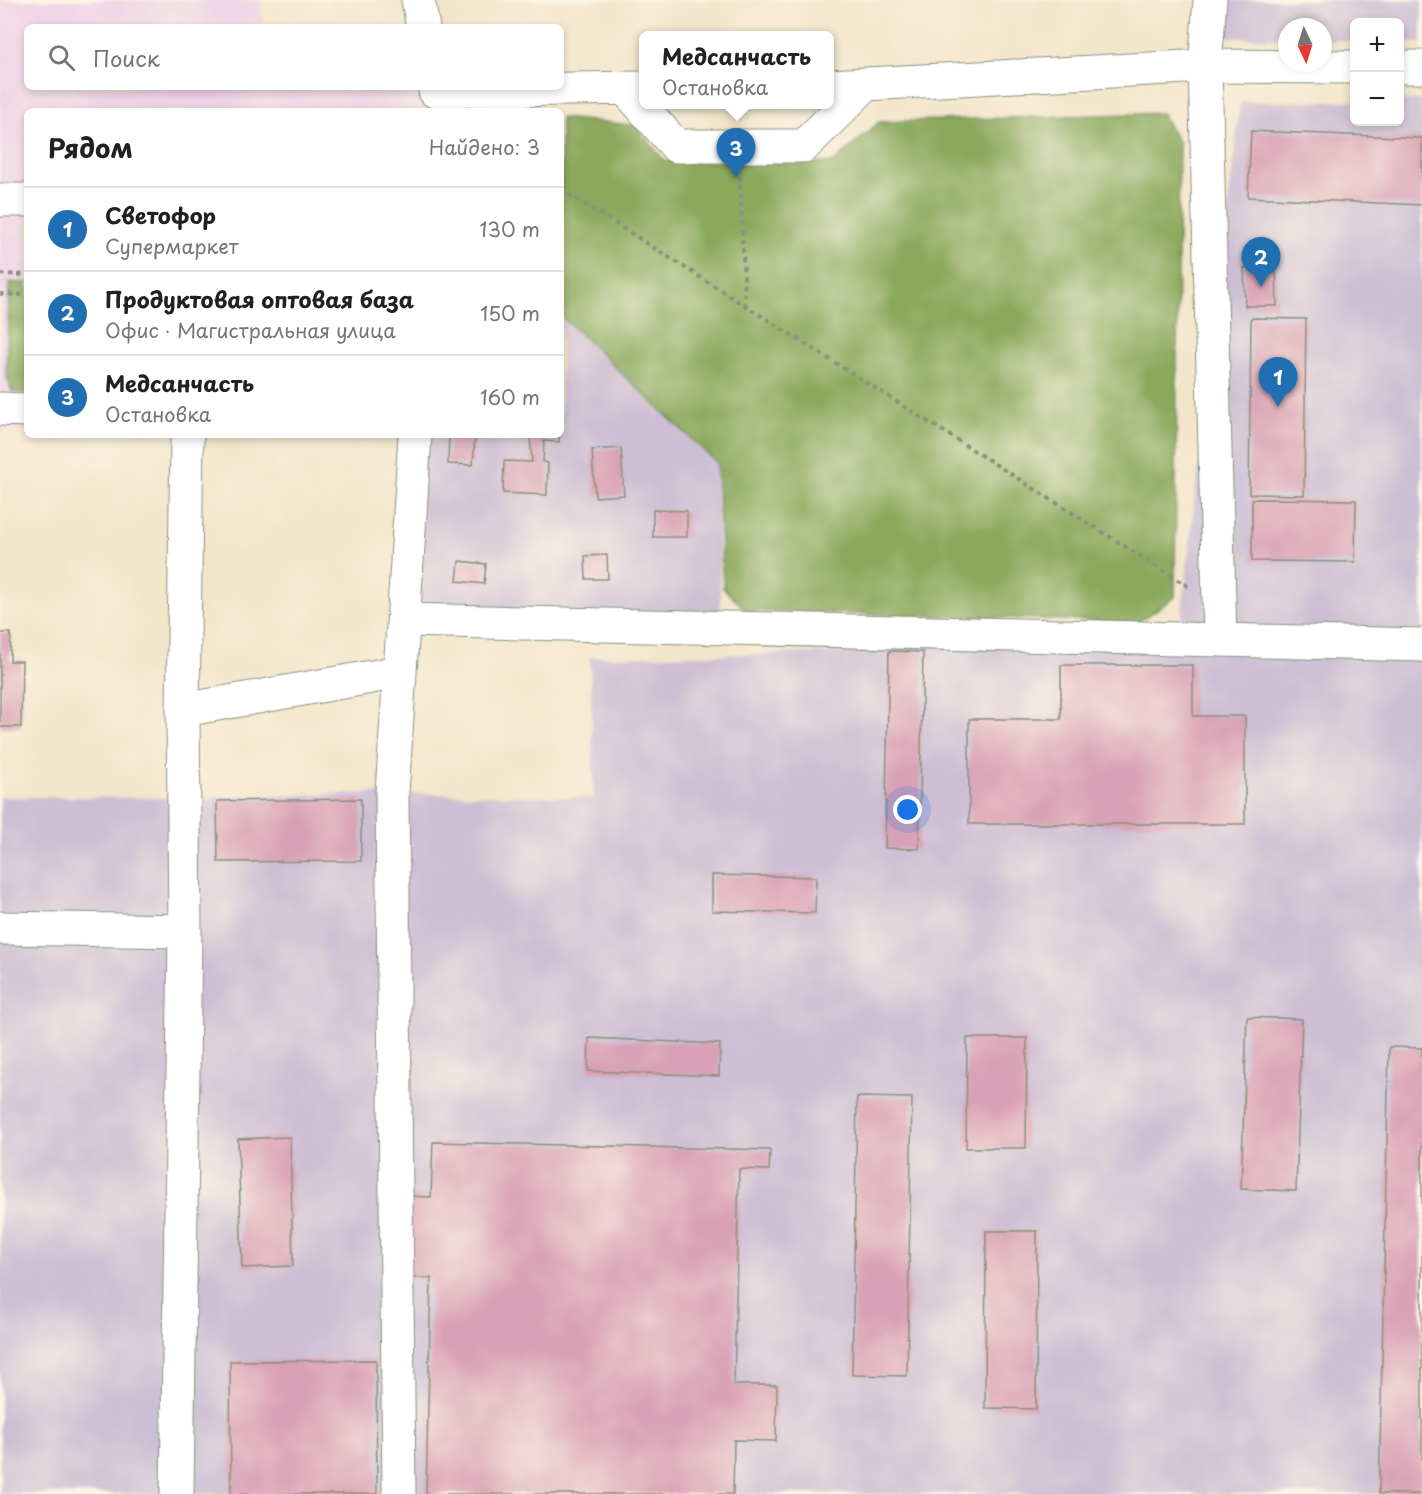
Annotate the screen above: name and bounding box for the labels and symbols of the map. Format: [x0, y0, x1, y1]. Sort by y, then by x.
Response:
north arrow [1278, 18, 1332, 72]
pin: 3 [716, 128, 756, 178]
pin: 2 [1242, 238, 1280, 287]
pin: 1 [1258, 358, 1298, 407]
your location [893, 795, 922, 824]

